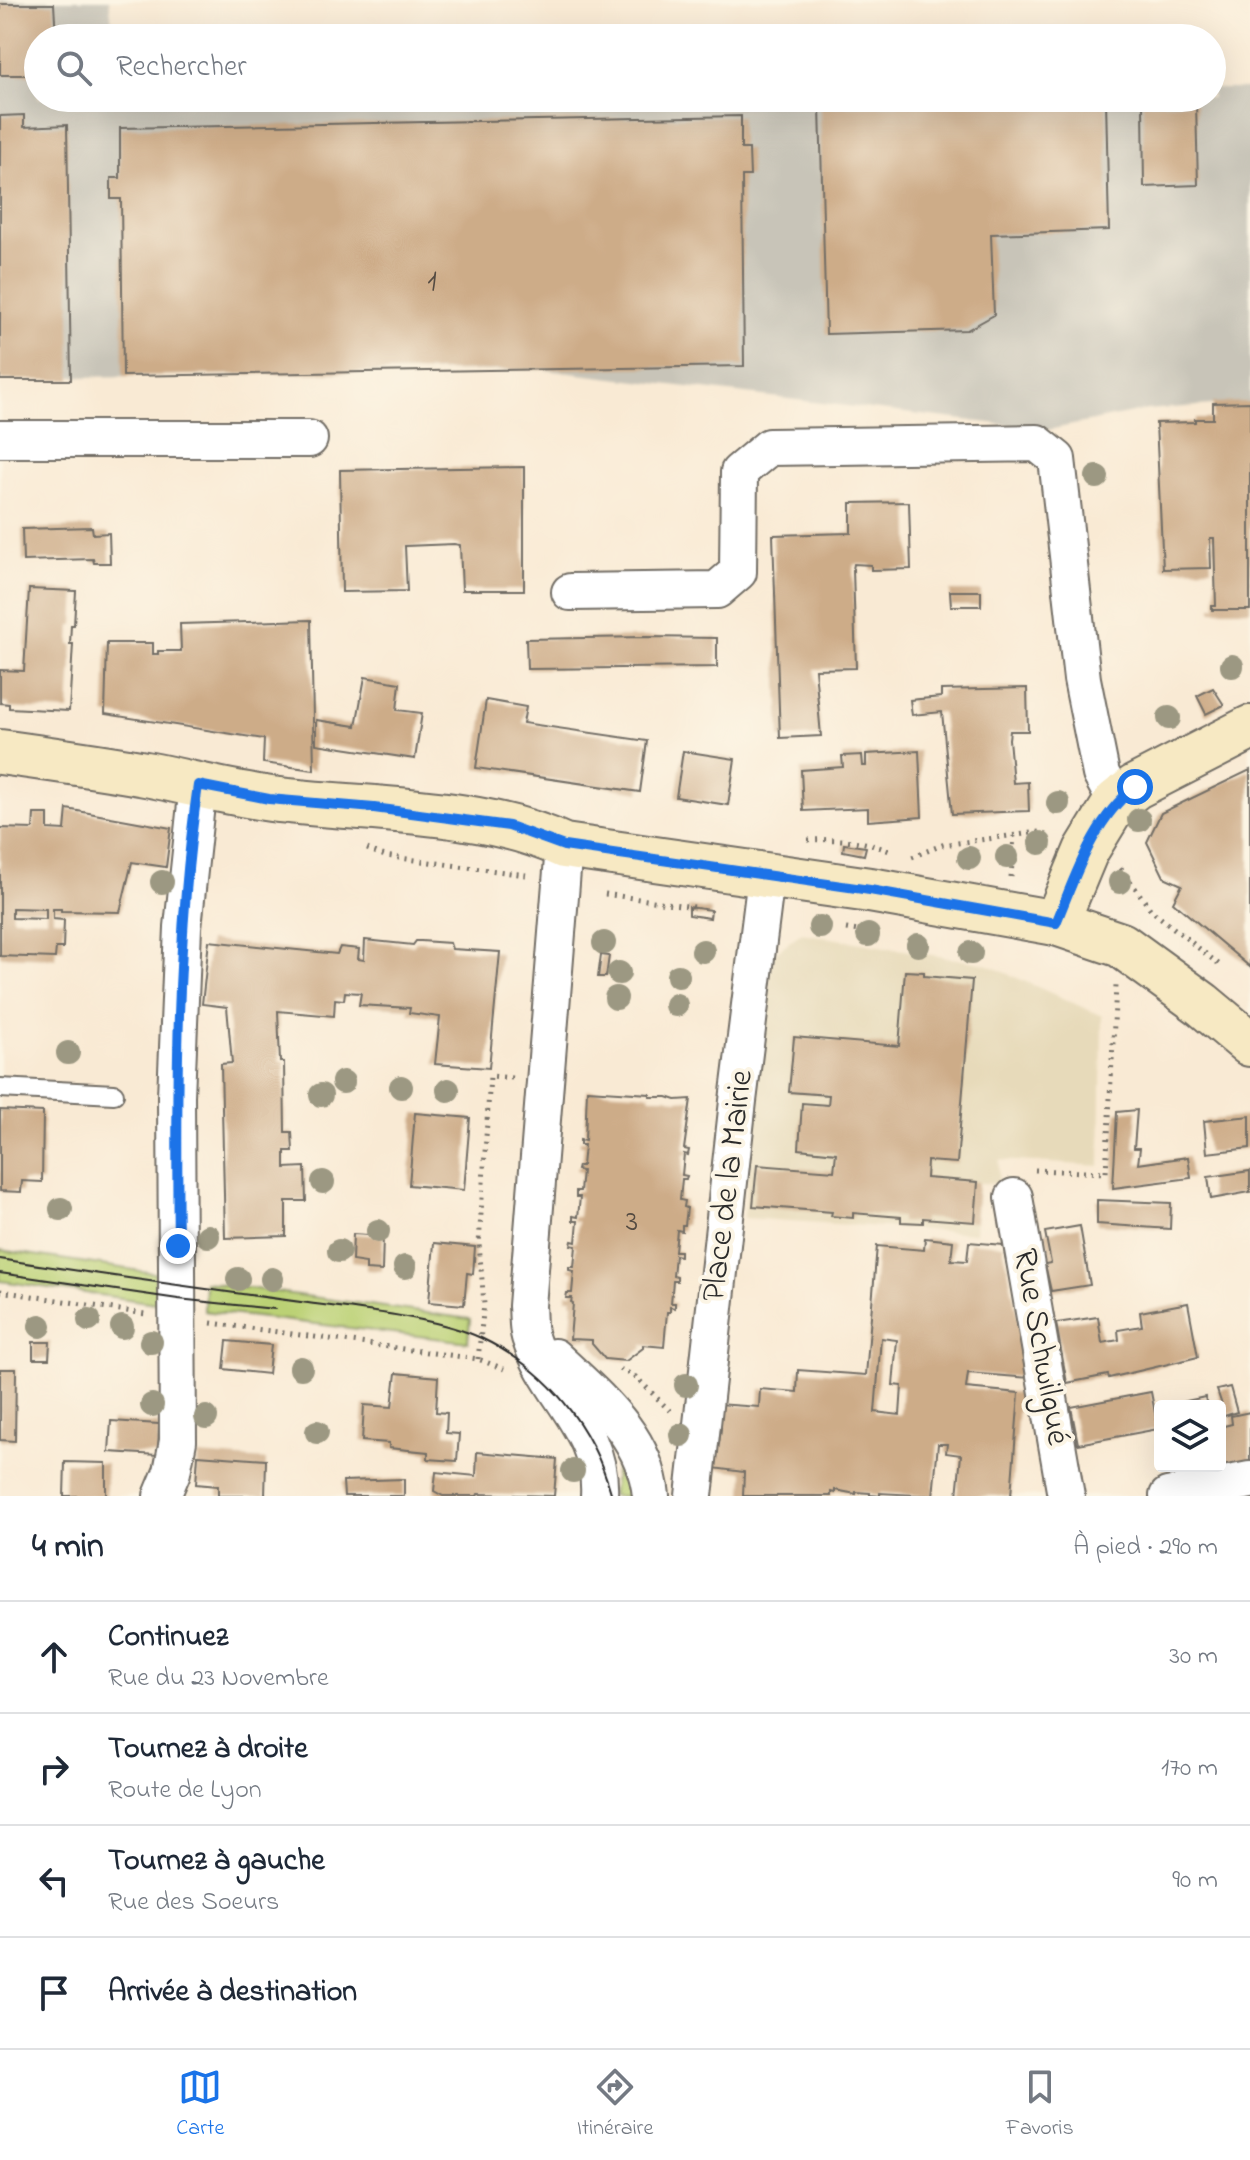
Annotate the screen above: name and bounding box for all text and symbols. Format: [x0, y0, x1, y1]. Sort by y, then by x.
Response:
search box [24, 24, 1226, 112]
icon: search [52, 46, 96, 90]
text: Rechercher [116, 46, 247, 90]
house number: 1 [427, 261, 437, 305]
route start [1117, 769, 1153, 805]
street label: Place de la Mairie [690, 1067, 768, 1305]
house number: 3 [626, 1201, 638, 1245]
route end [160, 1228, 196, 1264]
street label: Rue Schwilgué [998, 1245, 1082, 1450]
map controls [1154, 1400, 1226, 1472]
button: layers [1154, 1400, 1226, 1472]
text: 4 min [32, 1523, 104, 1573]
text: À pied · 290 m [1073, 1529, 1218, 1567]
text: Continuez [108, 1616, 228, 1660]
icon: ahead [32, 1635, 76, 1679]
text: 30 m [1169, 1638, 1218, 1676]
text: Rue du 23 Novembre [108, 1660, 329, 1698]
text: Tournez à droite [108, 1728, 308, 1772]
icon: right [32, 1747, 76, 1791]
text: 170 m [1161, 1750, 1218, 1788]
text: Route de Lyon [108, 1772, 262, 1810]
text: Tournez à gauche [108, 1840, 325, 1884]
icon: left [32, 1859, 76, 1903]
text: 90 m [1172, 1862, 1218, 1900]
text: Rue des Soeurs [108, 1884, 279, 1922]
icon: arrive [32, 1971, 76, 2015]
text: Arrivée à destination [108, 1971, 357, 2015]
tab: Carte [176, 2065, 224, 2145]
tab: Itinéraire [577, 2065, 653, 2145]
tab: Favoris [1006, 2065, 1074, 2145]

